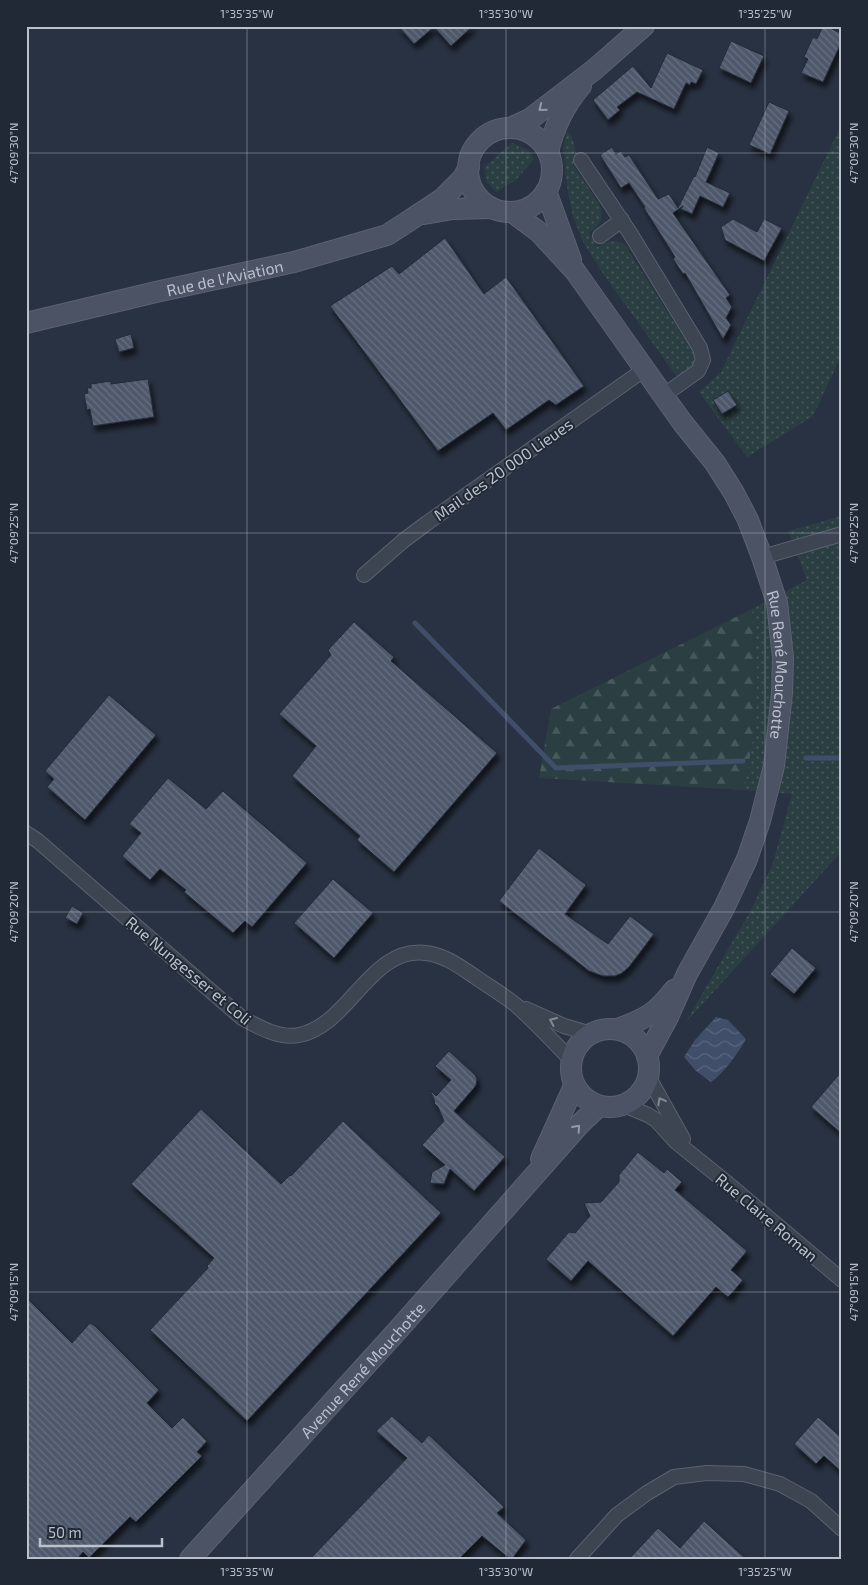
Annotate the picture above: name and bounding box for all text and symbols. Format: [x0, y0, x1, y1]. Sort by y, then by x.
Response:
text: 1°35'35"W [220, 6, 274, 20]
text: 1°35'30"W [479, 6, 533, 20]
text: 1°35'25"W [738, 6, 792, 20]
one-way arrow [539, 103, 548, 111]
text: 47°09'30"N [6, 122, 20, 184]
text: 47°09'30"N [846, 122, 860, 184]
street label: Rue de l'Aviation [165, 255, 285, 299]
street label: Mail des 20 000 Lieues [430, 414, 576, 524]
text: 47°09'25"N [6, 503, 20, 563]
text: 47°09'25"N [846, 503, 860, 563]
street label: Rue René Mouchotte [764, 587, 793, 740]
text: 47°09'20"N [6, 881, 20, 943]
text: 47°09'20"N [846, 881, 860, 943]
street label: Rue Nungesser et Coli [122, 912, 256, 1028]
one-way arrow [549, 1017, 558, 1028]
one-way arrow [657, 1097, 667, 1106]
one-way arrow [571, 1125, 580, 1134]
street label: Rue Claire Roman [712, 1169, 822, 1265]
text: 47°09'15"N [6, 1263, 20, 1321]
text: 47°09'15"N [846, 1263, 860, 1321]
street label: Avenue René Mouchotte [296, 1298, 428, 1441]
scale bar [40, 1515, 162, 1547]
text: 50 m [48, 1523, 82, 1541]
text: 1°35'35"W [220, 1564, 274, 1578]
text: 1°35'30"W [479, 1564, 533, 1578]
text: 1°35'25"W [738, 1564, 792, 1578]

